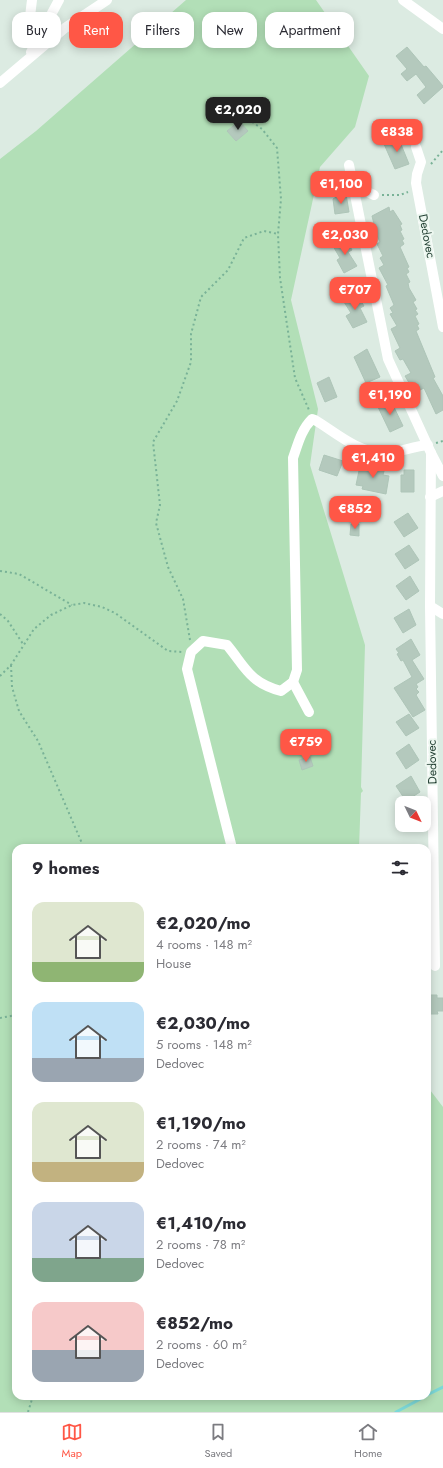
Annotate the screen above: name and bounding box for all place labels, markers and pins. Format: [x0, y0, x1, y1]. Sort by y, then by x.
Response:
pin: €2,020 [205, 97, 271, 131]
pin: €838 [373, 119, 421, 153]
pin: €1,100 [308, 171, 374, 205]
pin: €2,030 [312, 222, 378, 256]
pin: €707 [331, 277, 379, 311]
pin: €1,190 [357, 382, 423, 416]
pin: €1,410 [340, 445, 406, 479]
pin: €852 [331, 496, 379, 530]
pin: €759 [282, 729, 330, 763]

